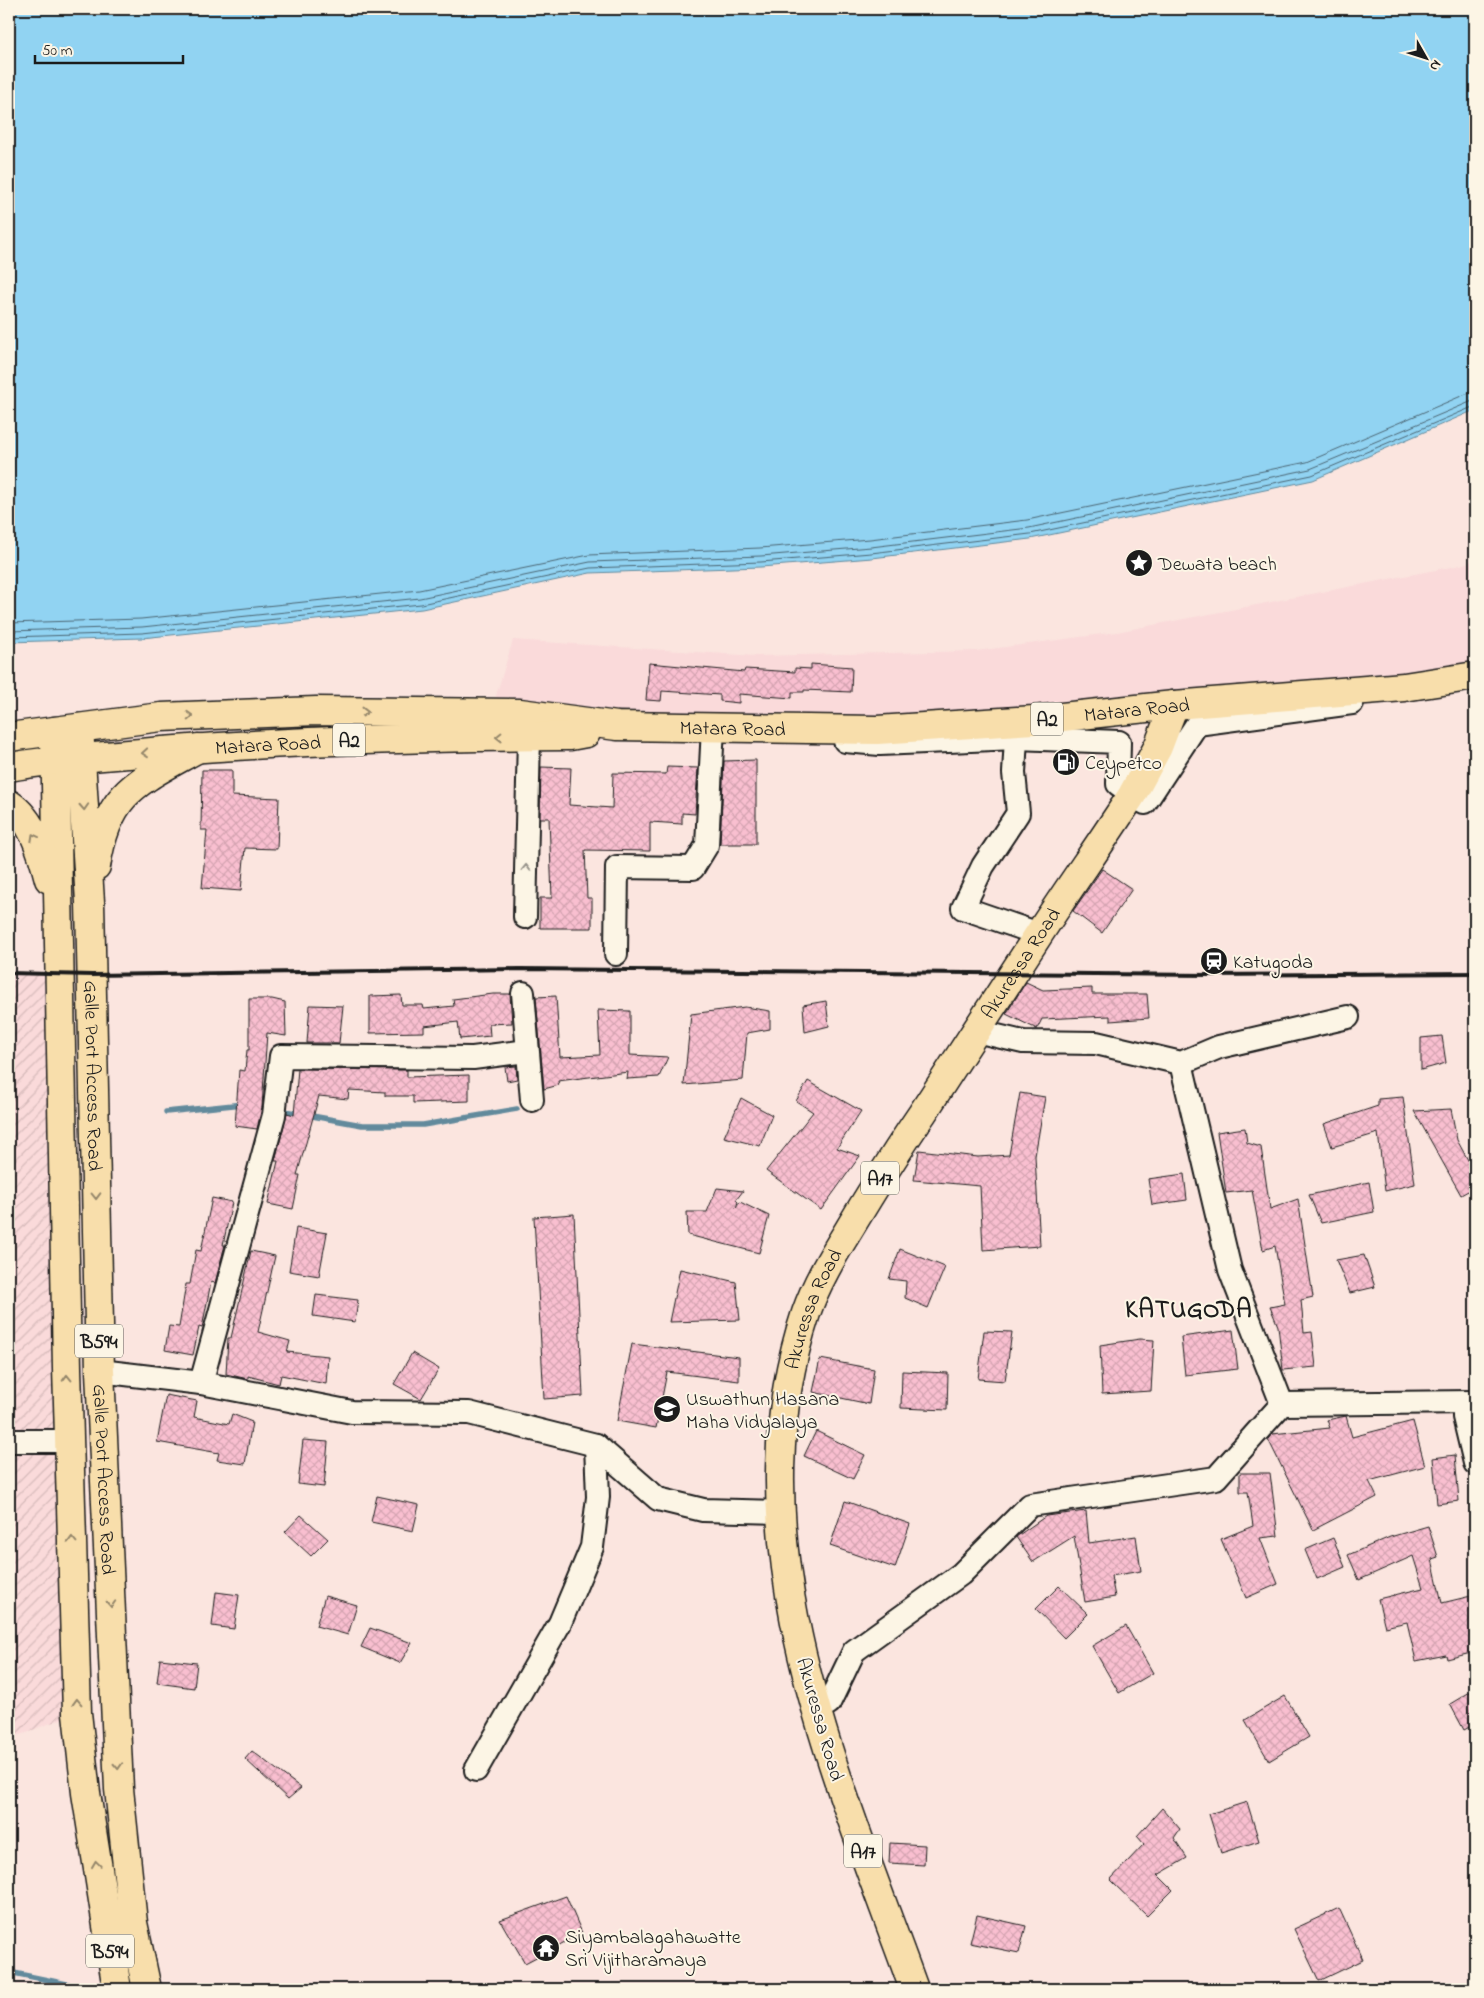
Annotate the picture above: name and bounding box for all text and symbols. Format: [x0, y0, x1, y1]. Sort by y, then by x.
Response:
scale bar [35, 32, 182, 64]
north arrow [1402, 32, 1452, 82]
text: 50 m [42, 40, 73, 62]
text: N [1424, 55, 1446, 76]
place icon: Dewata beach [1124, 548, 1154, 578]
place label: Dewata beach [1157, 551, 1277, 580]
street label: Matara Road [1083, 692, 1191, 732]
road number: A2 [1031, 702, 1063, 736]
one-way arrow [362, 707, 369, 717]
one-way arrow [186, 711, 194, 722]
street label: Matara Road [679, 715, 786, 746]
road number: A2 [333, 724, 365, 756]
street label: Matara Road [214, 729, 322, 764]
one-way arrow [495, 732, 502, 742]
one-way arrow [140, 747, 148, 758]
fuel station icon: Ceypetco [1051, 747, 1081, 777]
place label: Ceypetco [1085, 750, 1162, 779]
one-way arrow [79, 803, 90, 811]
one-way arrow [31, 833, 41, 842]
one-way arrow [521, 864, 532, 872]
street label: Akuressa Road [975, 903, 1069, 1025]
station icon: Katugoda [1199, 946, 1229, 976]
place label: Katugoda [1233, 949, 1313, 979]
street label: Galle Port Access Road [75, 980, 108, 1171]
road number: A17 [861, 1162, 899, 1194]
one-way arrow [91, 1193, 101, 1201]
street label: Akuressa Road [779, 1244, 851, 1372]
district label: KATUGODA [1125, 1293, 1253, 1329]
road number: B594 [75, 1324, 123, 1358]
one-way arrow [62, 1373, 73, 1381]
street label: Galle Port Access Road [84, 1384, 121, 1576]
place label: Uswathun Hasana Maha Vidyalaya [686, 1386, 839, 1438]
school or university icon: Uswathun Hasana Maha Vidyalaya [652, 1394, 682, 1424]
one-way arrow [66, 1536, 77, 1544]
one-way arrow [105, 1600, 116, 1608]
street label: Akuressa Road [787, 1655, 850, 1785]
one-way arrow [72, 1698, 82, 1706]
one-way arrow [113, 1762, 124, 1770]
road number: A17 [844, 1834, 882, 1868]
one-way arrow [91, 1859, 102, 1867]
place label: Siyambalagahawatte Sri Vijitharamaya [565, 1924, 741, 1976]
temple icon: Siyambalagahawatte Sri Vijitharamaya [531, 1933, 561, 1963]
road number: B594 [86, 1934, 134, 1968]

